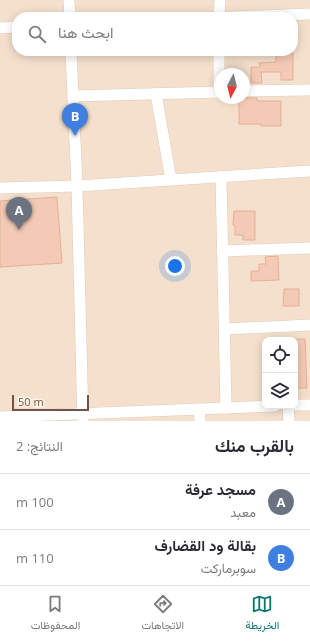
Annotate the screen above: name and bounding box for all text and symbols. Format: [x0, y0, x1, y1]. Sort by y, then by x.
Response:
search box [12, 12, 298, 56]
text: ابحث هنا [58, 22, 113, 42]
icon: search [26, 23, 48, 45]
north arrow [214, 68, 250, 104]
pin: B [62, 103, 88, 136]
pin: A [6, 197, 32, 230]
your location [165, 256, 185, 276]
map controls [262, 337, 298, 409]
button: locate [262, 337, 298, 373]
button: layers [262, 373, 298, 409]
scale bar [12, 393, 89, 412]
text: 50 m [18, 394, 44, 409]
text: بالقرب منك [215, 434, 294, 457]
text: النتائج: 2 [16, 437, 63, 455]
text: مسجد عرفة [185, 479, 256, 499]
text: 100 m [16, 493, 54, 511]
text: A [277, 493, 286, 511]
text: معبد [230, 503, 256, 521]
text: بقالة ود القضارف [155, 535, 256, 555]
text: 110 m [16, 549, 54, 567]
text: B [277, 549, 285, 567]
text: سوبرماركت [201, 559, 256, 577]
tab: المحفوظات [31, 593, 80, 635]
tab: الاتجاهات [141, 593, 184, 635]
tab: الخريطة [245, 593, 279, 635]

